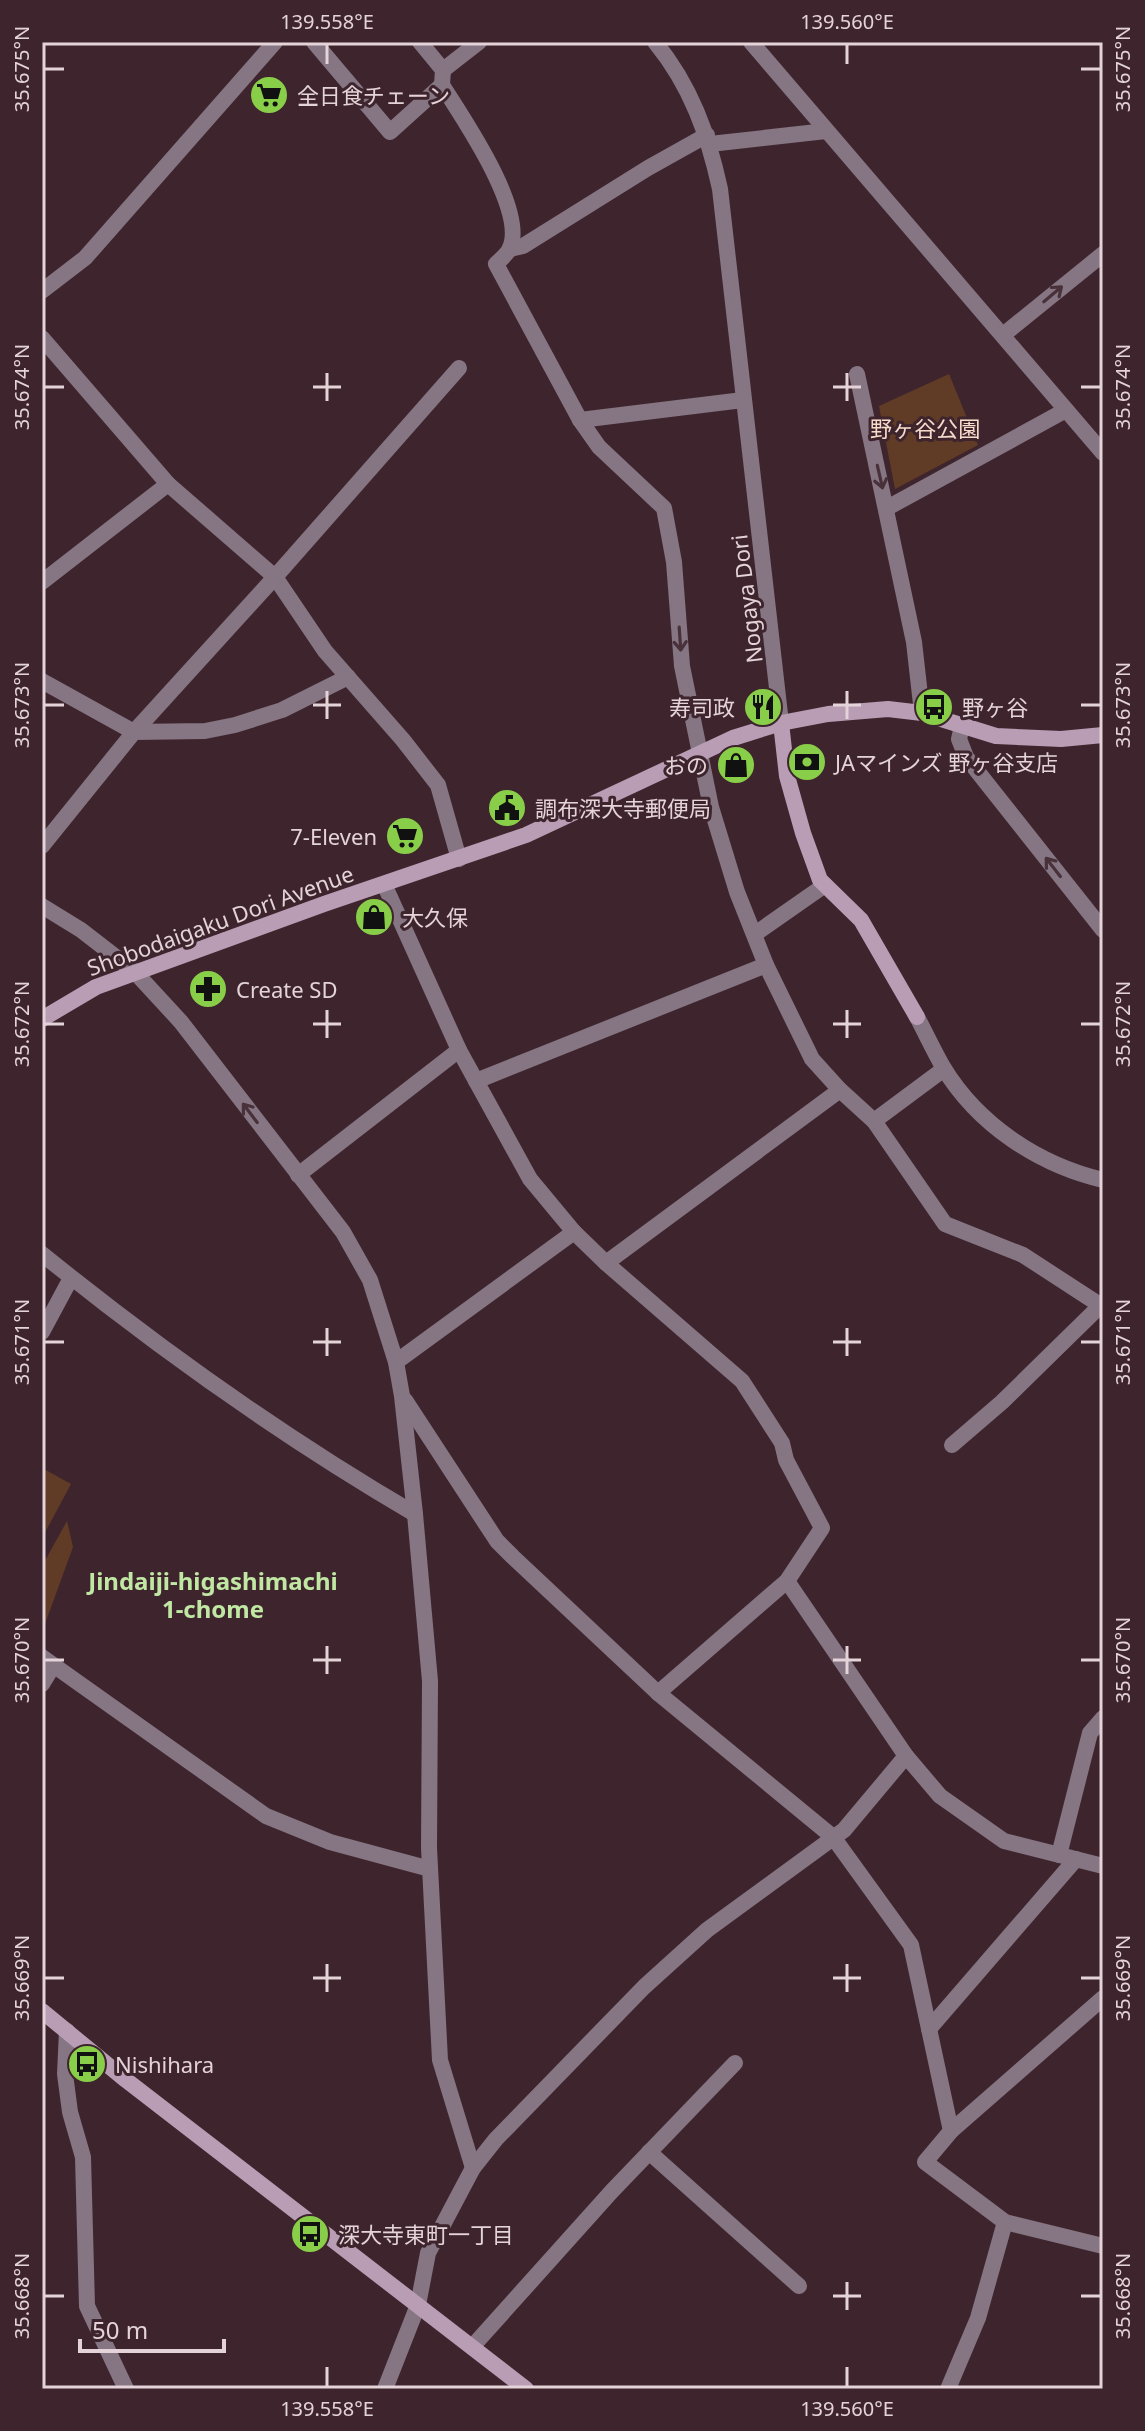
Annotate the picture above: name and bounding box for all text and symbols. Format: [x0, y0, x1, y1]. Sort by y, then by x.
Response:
text: 139.558°E [280, 8, 374, 35]
text: 139.560°E [800, 8, 894, 35]
text: 35.675°N [8, 26, 35, 112]
text: 35.675°N [1109, 26, 1136, 112]
supermarket icon: 全日食チェーン [248, 74, 290, 116]
place label: 全日食チェーン [297, 80, 450, 110]
one-way arrow [1042, 285, 1063, 303]
text: 35.674°N [8, 344, 35, 430]
text: 35.674°N [1109, 344, 1136, 430]
park label: 野ヶ谷公園 [870, 413, 980, 443]
one-way arrow [873, 464, 888, 490]
street label: Nogaya Dori [723, 533, 769, 665]
one-way arrow [673, 625, 688, 652]
text: 35.673°N [8, 662, 35, 748]
text: 35.673°N [1109, 662, 1136, 748]
restaurant icon: 寿司政 [742, 686, 784, 728]
bus stop icon: 野ヶ谷 [913, 686, 955, 728]
place label: 寿司政 [669, 692, 735, 722]
place label: 野ヶ谷 [962, 692, 1028, 722]
bank icon: JAマインズ 野ヶ谷支店 [786, 741, 828, 783]
shop icon: おの [715, 744, 757, 786]
place label: JAマインズ 野ヶ谷支店 [833, 747, 1058, 777]
place label: おの [664, 750, 708, 780]
public building icon: 調布深大寺郵便局 [486, 787, 528, 829]
place label: 調布深大寺郵便局 [535, 793, 711, 823]
supermarket icon: 7-Eleven [384, 815, 426, 857]
place label: 7-Eleven [290, 821, 377, 851]
one-way arrow [1045, 857, 1062, 878]
street label: Shobodaigaku Dori Avenue [83, 858, 357, 982]
shop icon: 大久保 [353, 896, 395, 938]
place label: 大久保 [402, 902, 468, 932]
pharmacy icon: Create SD [187, 968, 229, 1010]
place label: Create SD [236, 974, 338, 1004]
text: 35.672°N [8, 981, 35, 1067]
text: 35.672°N [1109, 981, 1136, 1067]
one-way arrow [242, 1103, 259, 1124]
text: 35.671°N [8, 1299, 35, 1385]
text: 35.671°N [1109, 1299, 1136, 1385]
district label: Jindaiji-higashimachi 1-chome [86, 1564, 338, 1625]
text: 35.670°N [8, 1617, 35, 1703]
text: 35.670°N [1109, 1617, 1136, 1703]
text: 35.669°N [8, 1935, 35, 2021]
text: 35.669°N [1109, 1935, 1136, 2021]
bus stop icon: Nishihara [66, 2043, 108, 2085]
place label: Nishihara [115, 2049, 214, 2079]
bus stop icon: 深大寺東町一丁目 [289, 2213, 331, 2255]
place label: 深大寺東町一丁目 [338, 2219, 514, 2249]
text: 35.668°N [8, 2253, 35, 2339]
text: 35.668°N [1109, 2253, 1136, 2339]
scale bar [80, 2303, 224, 2353]
text: 50 m [92, 2313, 148, 2346]
text: 139.558°E [280, 2395, 374, 2422]
text: 139.560°E [800, 2395, 894, 2422]

